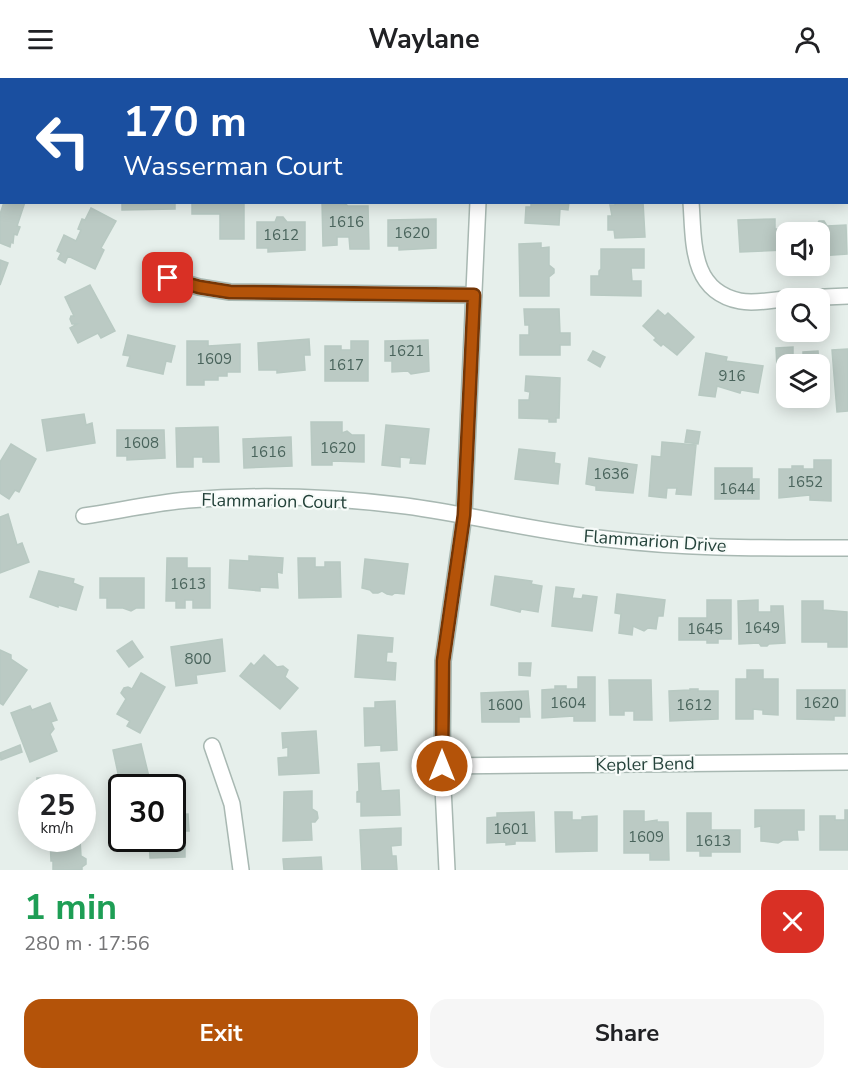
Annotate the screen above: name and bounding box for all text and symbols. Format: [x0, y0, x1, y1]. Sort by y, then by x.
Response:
text: Waylane [368, 21, 480, 58]
icon: menu [24, 23, 57, 56]
icon: person [791, 23, 824, 56]
text: 170 m [123, 94, 247, 151]
icon: left [24, 102, 102, 180]
text: Wasserman Court [123, 148, 342, 185]
house number: 1616 [328, 212, 364, 232]
map controls [776, 222, 830, 408]
button: sound [776, 222, 830, 276]
house number: 1620 [394, 223, 430, 243]
house number: 1612 [263, 225, 299, 245]
pin [142, 252, 193, 303]
icon: arrive [151, 261, 184, 294]
button: search [776, 288, 830, 342]
house number: 1621 [388, 341, 424, 361]
house number: 1609 [196, 349, 232, 369]
button: layers [776, 354, 830, 408]
house number: 1617 [328, 355, 364, 375]
house number: 916 [718, 366, 746, 386]
house number: 1608 [123, 433, 159, 453]
house number: 1620 [320, 438, 356, 458]
house number: 1616 [250, 442, 286, 462]
house number: 1636 [593, 464, 629, 484]
house number: 1652 [787, 472, 823, 492]
house number: 1644 [719, 479, 755, 499]
street label: Flammarion Court [201, 488, 348, 514]
street label: Flammarion Drive [583, 524, 727, 558]
house number: 1613 [170, 574, 206, 594]
house number: 1649 [744, 618, 780, 638]
house number: 1645 [687, 619, 723, 639]
house number: 800 [184, 649, 212, 669]
house number: 1604 [550, 693, 586, 713]
house number: 1620 [803, 693, 839, 713]
house number: 1600 [487, 695, 523, 715]
house number: 1612 [676, 695, 712, 715]
position arrow [410, 734, 474, 798]
street label: Kepler Bend [595, 751, 695, 777]
speed limit sign: 30 [108, 774, 186, 852]
text: 25 [39, 785, 75, 826]
text: km/h [40, 818, 74, 838]
house number: 1601 [493, 819, 529, 839]
house number: 1609 [628, 827, 664, 847]
house number: 1613 [695, 831, 731, 851]
text: 1 min [24, 883, 117, 932]
button: close [761, 890, 824, 953]
text: 280 m · 17:56 [24, 930, 150, 957]
button: Exit [24, 999, 418, 1068]
button: Share [430, 999, 824, 1068]

